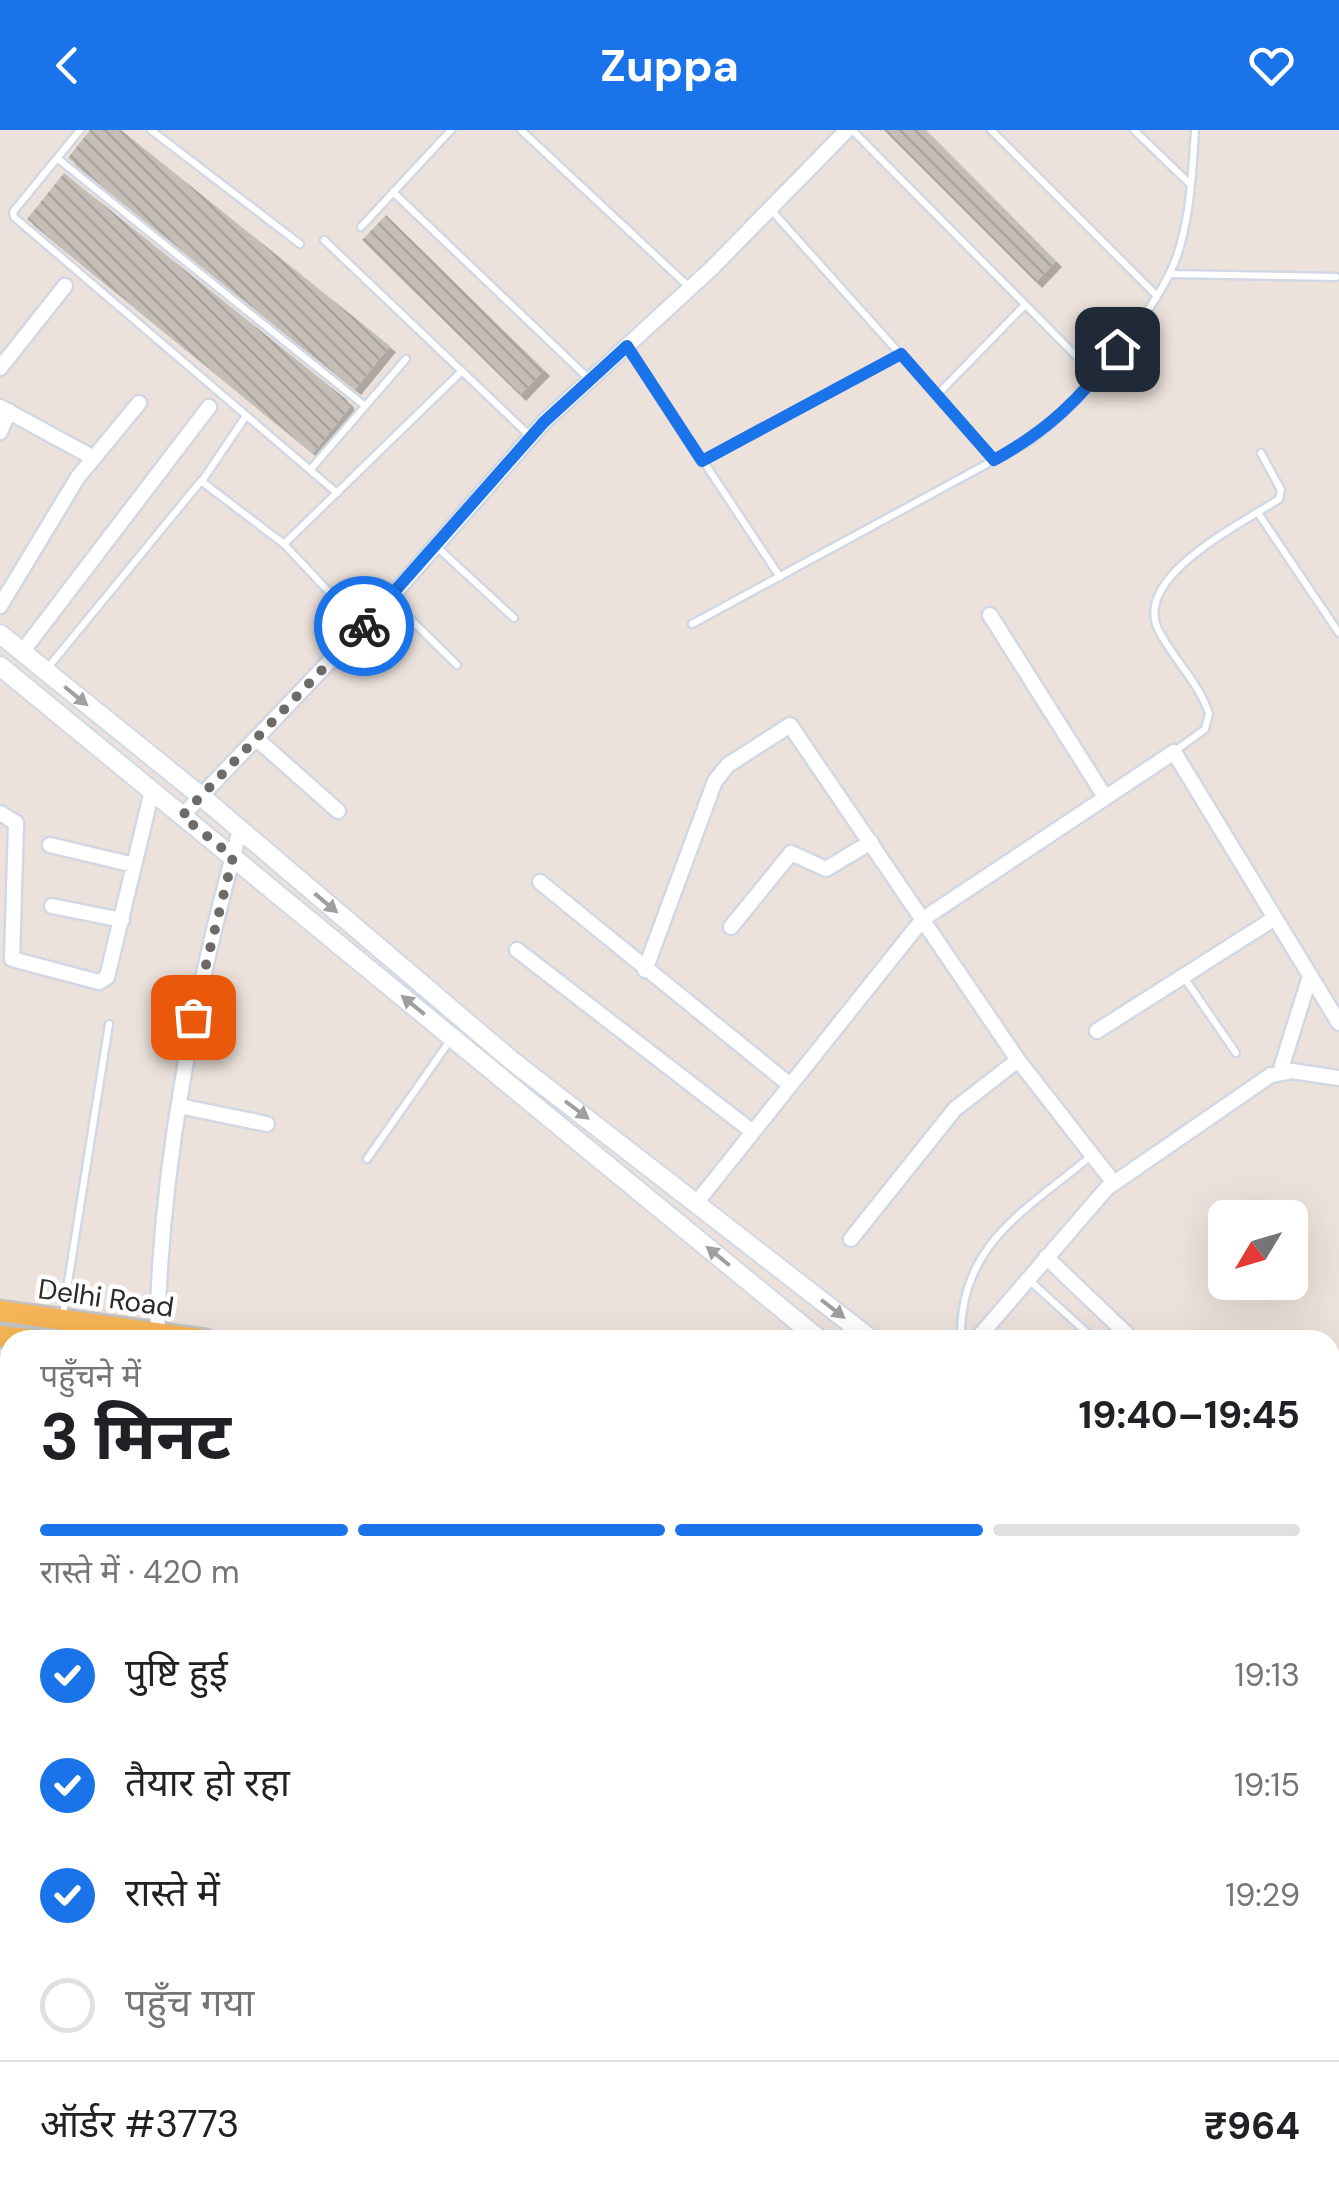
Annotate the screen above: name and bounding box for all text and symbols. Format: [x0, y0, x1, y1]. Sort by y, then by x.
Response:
text: Zuppa [600, 36, 739, 95]
icon: back [40, 38, 95, 93]
icon: heart [1244, 38, 1299, 93]
pin [1075, 307, 1160, 392]
icon: home [1090, 322, 1145, 377]
courier [314, 576, 414, 676]
icon: bike [337, 599, 392, 654]
one-way arrow [63, 685, 88, 706]
one-way arrow [314, 891, 339, 913]
pin [151, 975, 236, 1060]
icon: bag [166, 990, 221, 1045]
one-way arrow [400, 995, 425, 1016]
one-way arrow [564, 1099, 589, 1120]
north arrow [1208, 1200, 1308, 1300]
map controls [1208, 1200, 1308, 1300]
one-way arrow [705, 1246, 730, 1267]
street label: Delhi Road [36, 1270, 176, 1326]
one-way arrow [820, 1299, 846, 1319]
text: पहुँचने में [40, 1355, 141, 1397]
text: 19:40–19:45 [1079, 1390, 1300, 1440]
text: 3 मिनट [40, 1395, 231, 1479]
text: रास्ते में · 420 m [40, 1551, 240, 1593]
icon: check [40, 1648, 95, 1703]
text: पुष्टि हुई [125, 1648, 228, 1698]
text: 19:13 [1235, 1654, 1300, 1696]
icon: check [40, 1758, 95, 1813]
text: तैयार हो रहा [125, 1758, 290, 1808]
text: 19:15 [1234, 1764, 1300, 1806]
icon: check [40, 1868, 95, 1923]
text: रास्ते में [125, 1868, 220, 1918]
text: 19:29 [1225, 1874, 1300, 1916]
text: पहुँच गया [125, 1978, 254, 2028]
text: ऑर्डर #3773 [40, 2099, 239, 2149]
text: ₹964 [1204, 2101, 1300, 2151]

